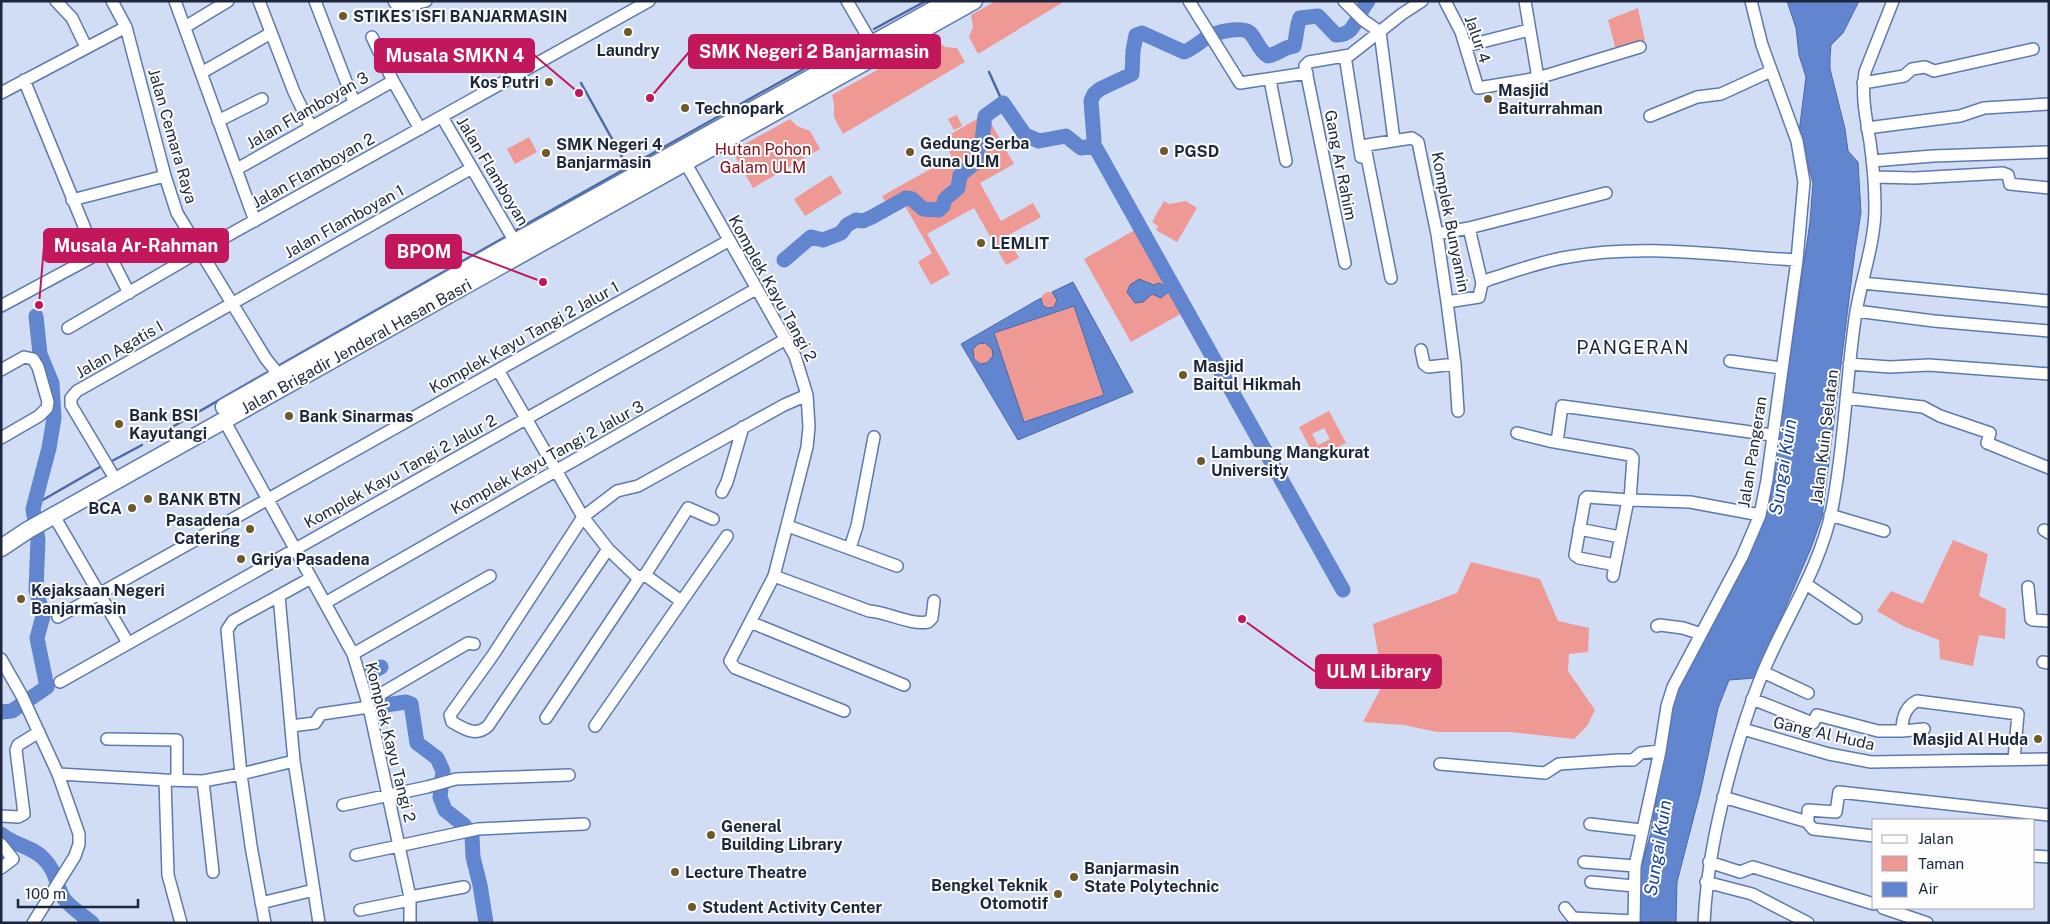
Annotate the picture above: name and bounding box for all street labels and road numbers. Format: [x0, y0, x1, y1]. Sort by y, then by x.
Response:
street label: Jalur 4 [1461, 13, 1495, 66]
street label: Jalan Cemara Raya [144, 66, 201, 206]
street label: Jalan Flamboyan 3 [243, 68, 372, 153]
street label: Gang Ar Rahim [1321, 108, 1361, 222]
street label: Jalan Flamboyan [453, 113, 533, 229]
street label: Jalan Flamboyan 2 [249, 129, 378, 212]
street label: Komplek Bunyamin [1428, 150, 1473, 294]
street label: Jalan Flamboyan 1 [281, 181, 407, 262]
street label: Komplek Kayu Tangi 2 [724, 212, 821, 365]
street label: Jalan Brigadir Jenderal Hasan Basri [238, 275, 475, 418]
street label: Komplek Kayu Tangi 2 Jalur 1 [426, 277, 622, 398]
street label: Jalan Agatis I [72, 317, 166, 382]
street label: Jalan Kuin Selatan [1807, 368, 1842, 506]
street label: Jalan Pangeran [1734, 395, 1771, 509]
street label: Komplek Kayu Tangi 2 Jalur 3 [448, 396, 647, 518]
street label: Komplek Kayu Tangi 2 Jalur 2 [301, 411, 500, 532]
street label: Komplek Kayu Tangi 2 [361, 660, 420, 824]
street label: Gang Al Huda [1771, 713, 1877, 754]

